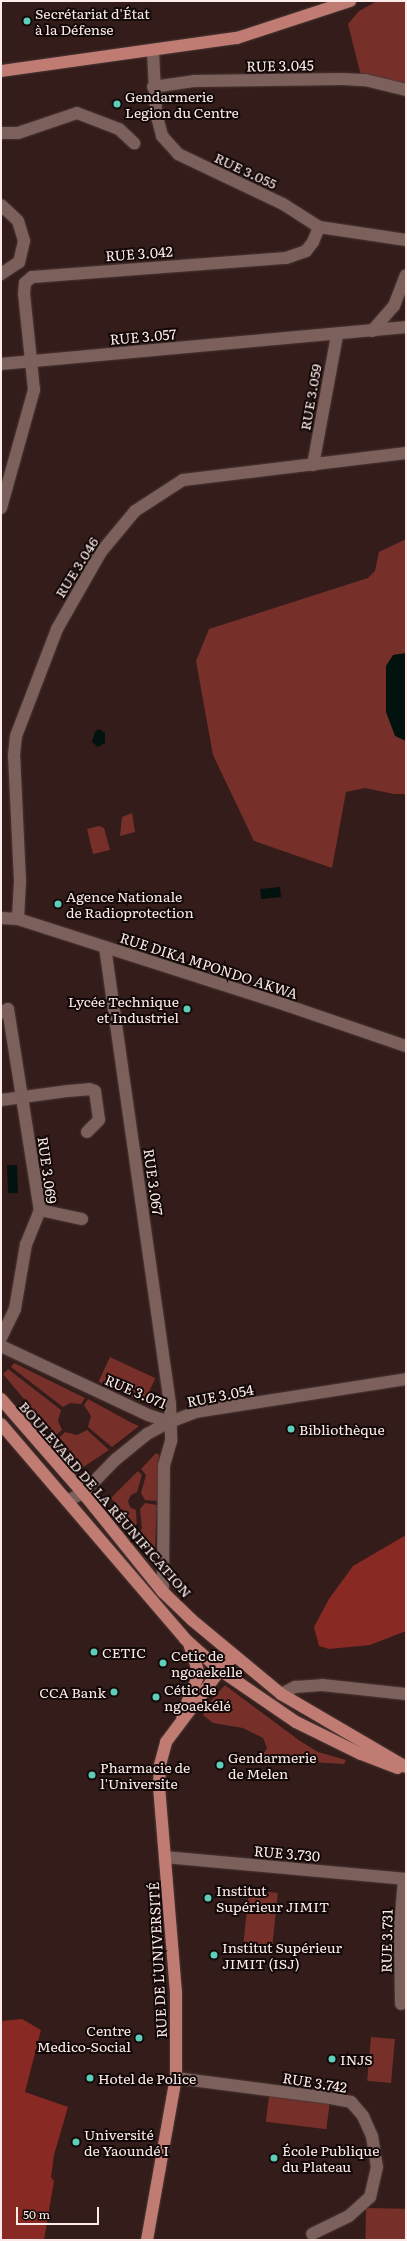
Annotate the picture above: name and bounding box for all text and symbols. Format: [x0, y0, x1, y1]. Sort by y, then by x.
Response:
place label: Secrétariat d'État à la Défense [35, 5, 150, 38]
marker: Secrétariat d'État à la Défense [22, 16, 32, 26]
street label: RUE 3.045 [246, 56, 314, 74]
place label: Gendarmerie Legion du Centre [125, 88, 239, 120]
marker: Gendarmerie Legion du Centre [112, 99, 122, 109]
street label: RUE 3.055 [212, 148, 280, 192]
street label: RUE 3.042 [105, 242, 173, 264]
street label: RUE 3.057 [109, 325, 177, 347]
street label: RUE 3.059 [296, 362, 324, 432]
street label: RUE 3.046 [51, 534, 101, 600]
place label: Agence Nationale de Radioprotection [66, 888, 194, 920]
marker: Agence Nationale de Radioprotection [53, 899, 63, 909]
street label: RUE DIKA MPONDO AKWA [118, 928, 300, 1002]
place label: Lycée Technique et Industriel [68, 993, 179, 1026]
marker: Lycée Technique et Industriel [182, 1004, 192, 1014]
street label: RUE 3.069 [35, 1135, 61, 1205]
street label: RUE 3.067 [141, 1147, 167, 1217]
street label: RUE 3.071 [103, 1370, 169, 1412]
street label: RUE 3.054 [185, 1380, 255, 1410]
street label: BOULEVARD DE LA RÉUNIFICATION [16, 1397, 196, 1601]
place label: Bibliothèque [299, 1421, 385, 1437]
marker: Bibliothèque [286, 1424, 296, 1434]
place label: CETIC [102, 1644, 146, 1660]
marker: CETIC [89, 1647, 99, 1657]
place label: Cetic de ngoaekelle [171, 1647, 242, 1680]
marker: Cetic de ngoaekelle [158, 1658, 168, 1668]
place label: Cétic de ngoaekélé [164, 1681, 231, 1714]
place label: CCA Bank [39, 1684, 106, 1700]
marker: CCA Bank [109, 1687, 119, 1697]
marker: Cétic de ngoaekélé [151, 1692, 161, 1702]
place label: Gendarmerie de Melen [228, 1749, 317, 1782]
place label: Pharmacie de l'Universite [100, 1759, 190, 1792]
marker: Gendarmerie de Melen [215, 1760, 225, 1770]
marker: Pharmacie de l'Universite [87, 1770, 97, 1780]
street label: RUE 3.730 [253, 1842, 321, 1864]
street label: RUE DE L'UNIVERSITÉ [145, 1882, 169, 2038]
place label: Institut Supérieur JIMIT [216, 1882, 329, 1914]
marker: Institut Supérieur JIMIT [203, 1893, 213, 1903]
street label: RUE 3.731 [377, 1909, 395, 1973]
place label: Institut Supérieur JIMIT (ISJ) [222, 1939, 342, 1972]
marker: Institut Supérieur JIMIT (ISJ) [209, 1950, 219, 1960]
place label: Centre Medico-Social [37, 2022, 131, 2054]
marker: Centre Medico-Social [134, 2033, 144, 2043]
place label: INJS [340, 2051, 373, 2067]
marker: INJS [327, 2054, 337, 2064]
street label: RUE 3.742 [282, 2069, 348, 2095]
place label: Hotel de Police [98, 2070, 196, 2086]
marker: Hotel de Police [85, 2073, 95, 2083]
place label: Université de Yaoundé I [84, 2126, 169, 2158]
marker: Université de Yaoundé I [71, 2137, 81, 2147]
place label: École Publique du Plateau [282, 2142, 380, 2174]
marker: École Publique du Plateau [269, 2153, 279, 2163]
scale bar [18, 2199, 101, 2225]
text: 50 m [23, 2205, 50, 2223]

